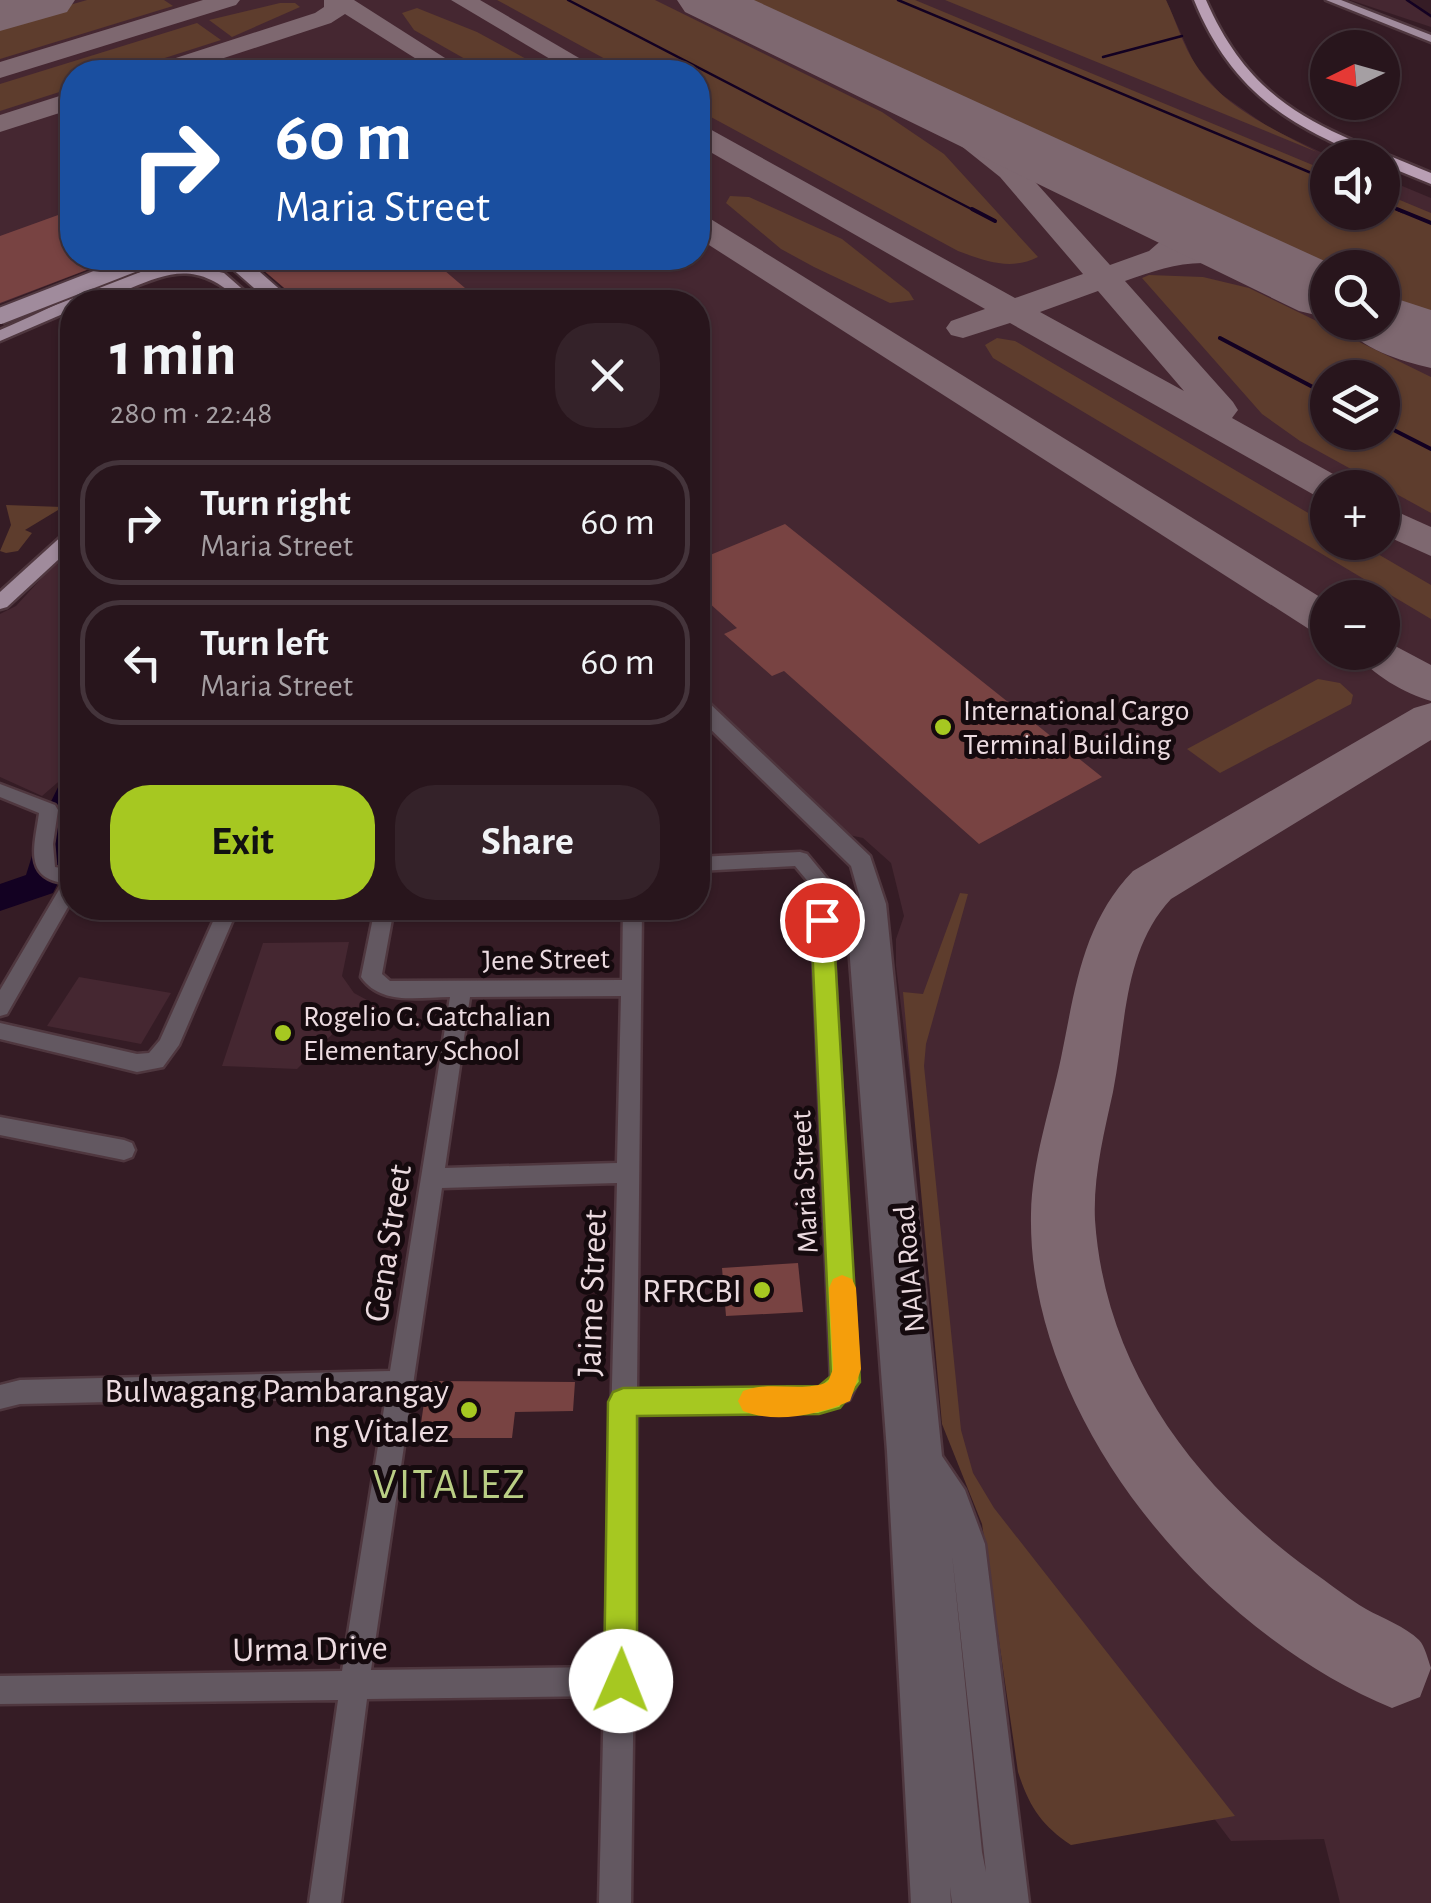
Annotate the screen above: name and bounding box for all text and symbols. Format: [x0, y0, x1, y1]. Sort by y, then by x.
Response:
north arrow [1310, 30, 1400, 120]
map controls [1310, 30, 1400, 670]
icon: right [110, 100, 240, 230]
text: 60 m [275, 103, 412, 173]
button: sound [1310, 140, 1400, 230]
text: Maria Street [275, 185, 490, 230]
button: search [1310, 250, 1400, 340]
button: close [555, 323, 660, 428]
text: 1 min [110, 326, 236, 386]
button: layers [1310, 360, 1400, 450]
text: 280 m · 22:48 [110, 397, 272, 429]
button: + [1310, 470, 1400, 560]
text: Turn right [200, 485, 350, 523]
icon: right [115, 495, 170, 550]
text: 60 m [580, 504, 655, 542]
text: Maria Street [200, 530, 353, 562]
button: − [1310, 580, 1400, 670]
text: Turn left [200, 625, 328, 663]
icon: left [115, 635, 170, 690]
text: 60 m [580, 644, 655, 682]
text: Maria Street [200, 670, 353, 702]
place label: International Cargo Terminal Building [963, 696, 1189, 760]
marker: International Cargo Terminal Building [932, 716, 954, 738]
button: Exit [110, 785, 375, 900]
button: Share [395, 785, 660, 900]
pin [780, 878, 865, 963]
icon: arrive [795, 893, 850, 948]
street label: Jene Street [482, 944, 610, 976]
place label: Rogelio G. Gatchalian Elementary School [303, 1002, 551, 1066]
marker: Rogelio G. Gatchalian Elementary School [272, 1022, 294, 1044]
street label: Maria Street [786, 1109, 824, 1254]
street label: Gena Street [359, 1162, 418, 1324]
street label: NAIA Road [889, 1204, 931, 1334]
street label: Jaime Street [572, 1209, 613, 1377]
place label: RFRCBI [642, 1274, 742, 1309]
marker: RFRCBI [751, 1279, 773, 1301]
place label: Bulwagang Pambarangay ng Vitalez [104, 1374, 449, 1449]
marker: Bulwagang Pambarangay ng Vitalez [458, 1399, 480, 1421]
district label: VITALEZ [373, 1464, 527, 1506]
position arrow [569, 1629, 673, 1733]
street label: Urma Drive [232, 1631, 388, 1668]

